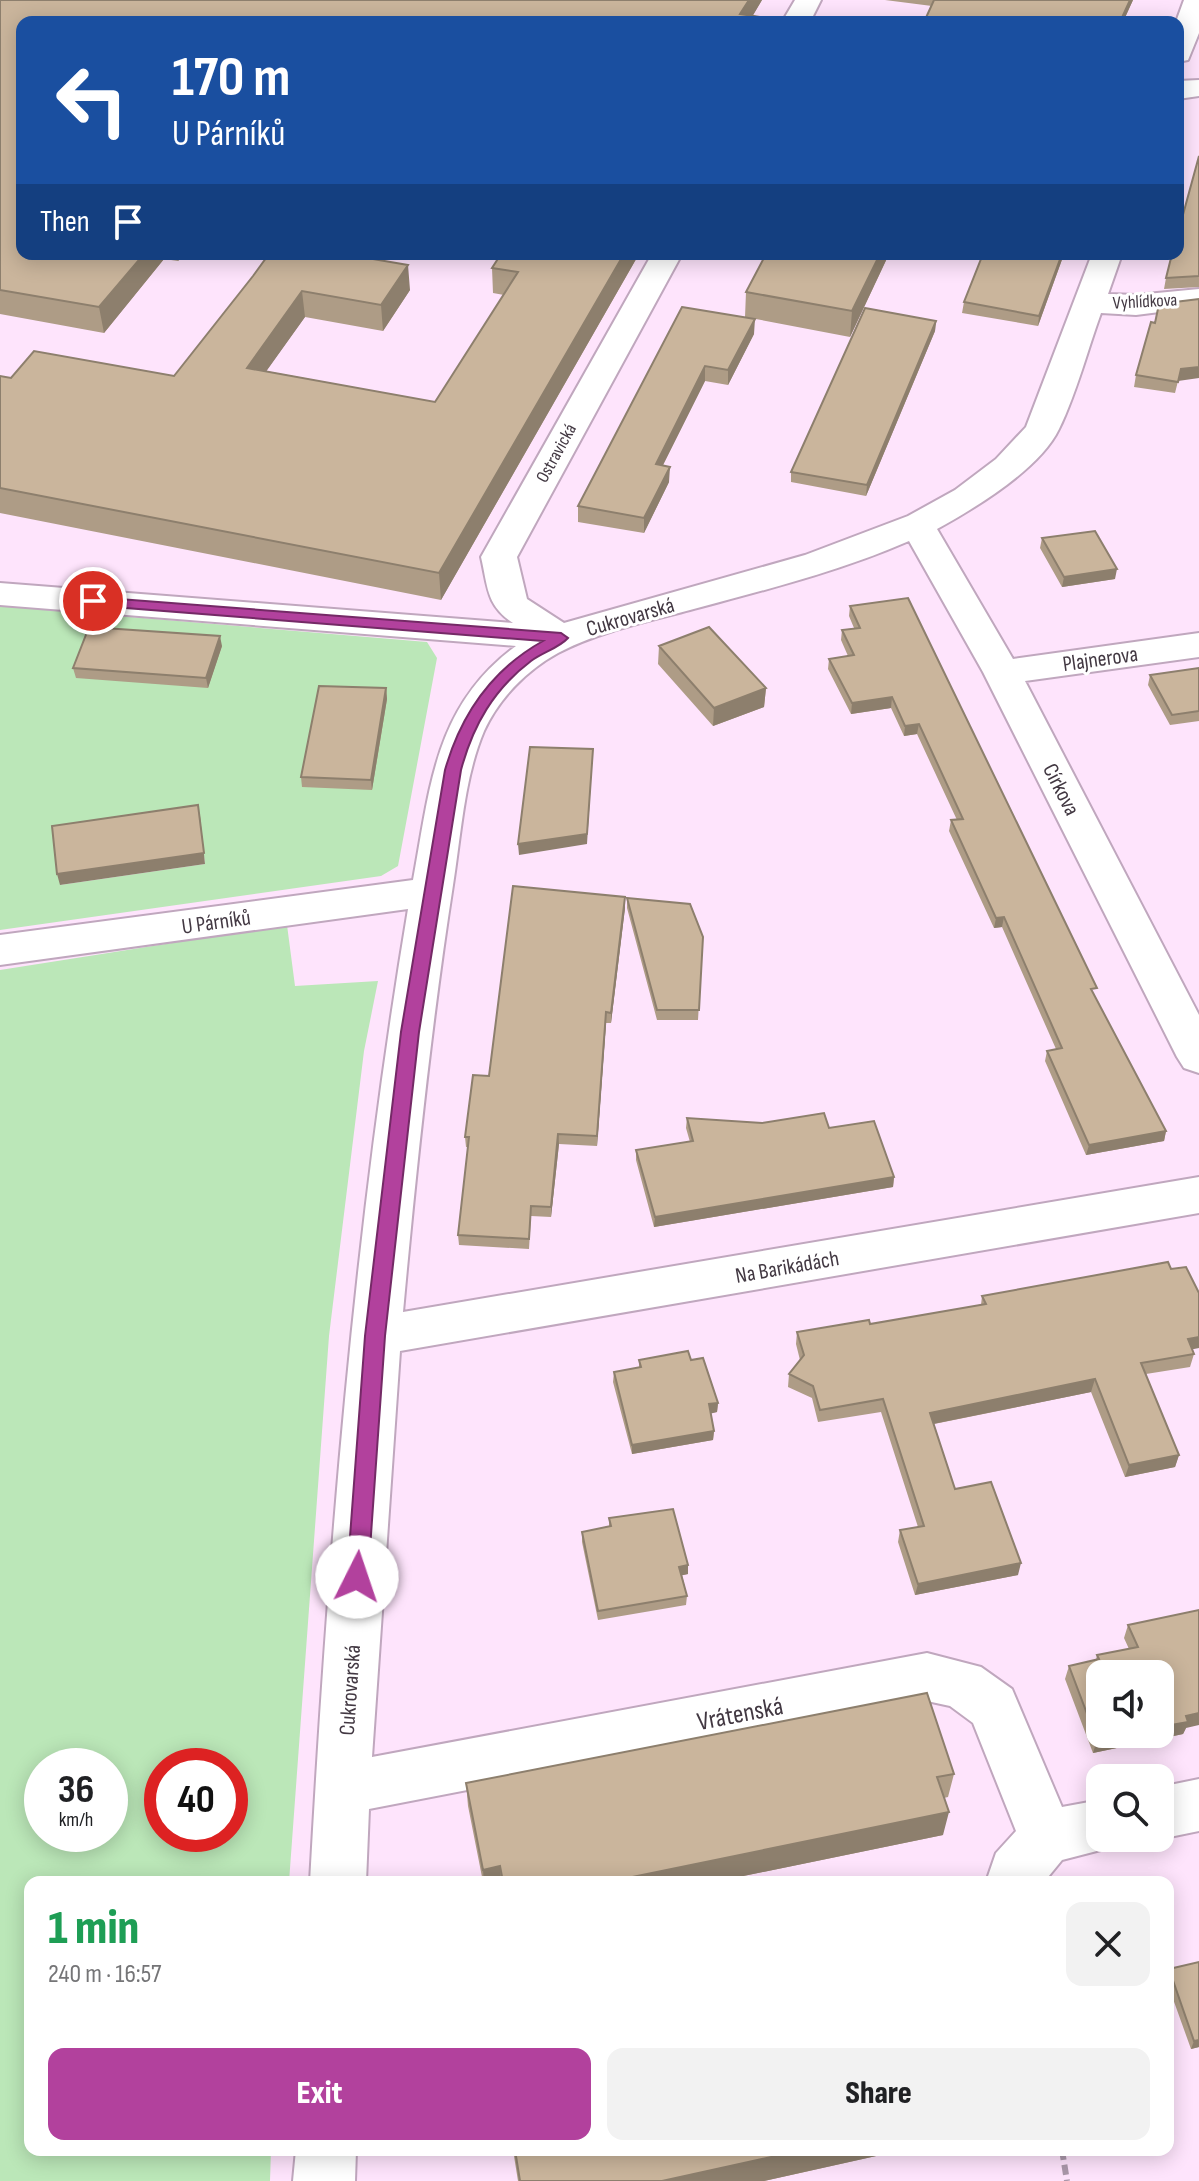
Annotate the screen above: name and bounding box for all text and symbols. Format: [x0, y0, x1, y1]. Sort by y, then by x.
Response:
text: 170 m [172, 45, 290, 112]
icon: left [40, 48, 144, 152]
text: U Párníků [172, 113, 285, 156]
icon: arrive [106, 200, 150, 244]
text: Then [40, 204, 90, 240]
street label: Vyhlídkova [1112, 289, 1178, 314]
street label: Ostravická [532, 420, 581, 486]
pin [59, 567, 127, 635]
icon: arrive [71, 579, 115, 623]
street label: Cukrovarská [583, 592, 678, 643]
street label: Plajnerova [1061, 641, 1140, 678]
street label: Církova [1036, 759, 1085, 820]
street label: U Párníků [180, 904, 252, 941]
street label: Na Barikádách [733, 1245, 841, 1290]
position arrow [315, 1535, 399, 1619]
street label: Cukrovarská [334, 1644, 367, 1736]
map controls [1086, 1660, 1174, 1852]
button: sound [1086, 1660, 1174, 1748]
street label: Vrátenská [695, 1691, 786, 1738]
speed limit sign: 40 [144, 1748, 248, 1852]
button: search [1086, 1764, 1174, 1852]
text: 36 [58, 1766, 94, 1814]
text: km/h [59, 1808, 93, 1832]
text: 1 min [48, 1900, 139, 1957]
button: close [1066, 1902, 1150, 1986]
text: 240 m · 16:57 [48, 1959, 161, 1990]
button: Exit [48, 2048, 591, 2140]
button: Share [607, 2048, 1150, 2140]

